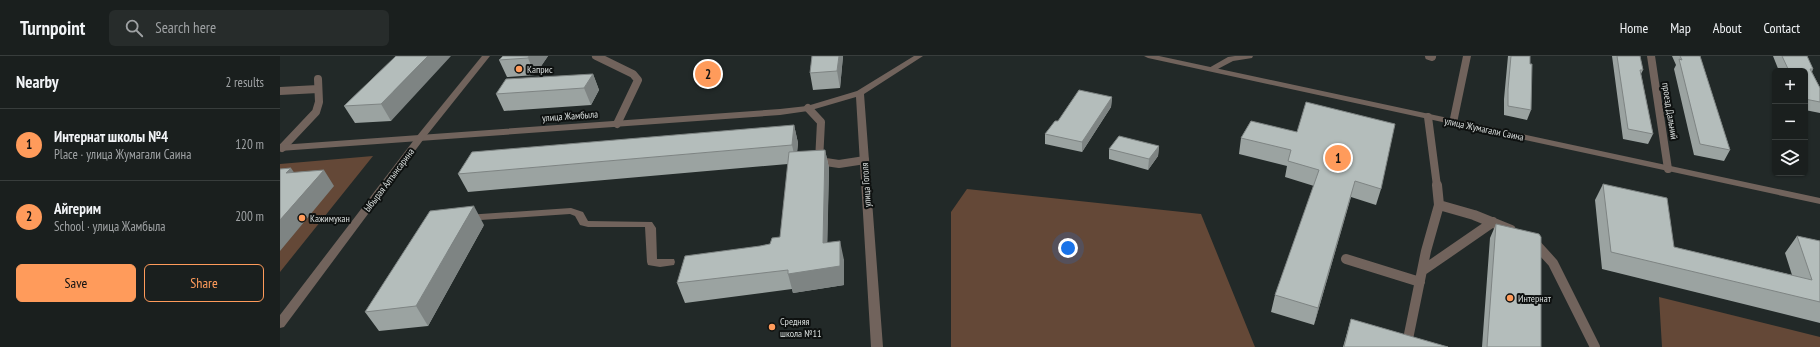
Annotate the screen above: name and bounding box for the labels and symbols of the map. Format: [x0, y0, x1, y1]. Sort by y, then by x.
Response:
pin: 2 [695, 59, 721, 89]
place label: Каприс [527, 63, 553, 76]
marker: Каприс [514, 64, 524, 74]
street label: проезд Дальний [1659, 82, 1681, 140]
street label: улица Жамбыла [542, 108, 598, 124]
street label: улица Жумагали Саина [1443, 114, 1525, 144]
pin: 1 [1325, 143, 1351, 173]
street label: Ыбырая Алтынсарина [361, 146, 417, 214]
street label: улица Гоголя [858, 162, 874, 208]
place label: Кажимукан [310, 212, 350, 225]
marker: Кажимукан [297, 213, 307, 223]
your location [1058, 238, 1078, 258]
place label: Интернат [1518, 292, 1552, 305]
marker: Интернат [1505, 293, 1515, 303]
place label: Средняя школа №11 [780, 315, 822, 340]
marker: Средняя школа №11 [767, 322, 777, 332]

